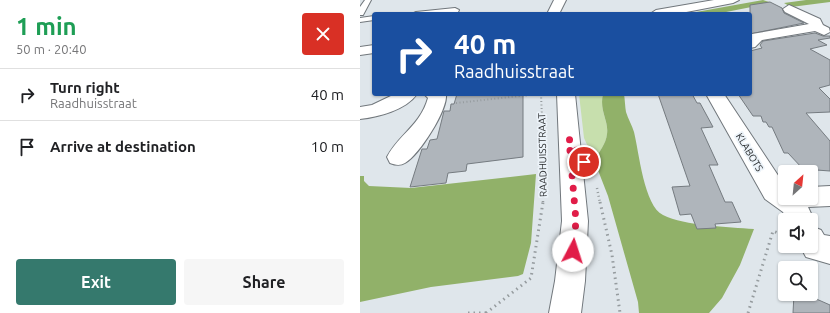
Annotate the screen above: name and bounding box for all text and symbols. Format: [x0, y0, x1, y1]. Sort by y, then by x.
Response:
text: 1 min [16, 13, 77, 40]
button: close [302, 13, 344, 55]
icon: right [388, 28, 440, 80]
text: 40 m [454, 28, 516, 59]
text: 50 m · 20:40 [16, 42, 87, 56]
text: Raadhuisstraat [454, 61, 574, 81]
text: Turn right [50, 79, 120, 96]
icon: right [16, 84, 38, 106]
text: 40 m [311, 86, 344, 103]
text: Raadhuisstraat [50, 96, 137, 110]
street label: RAADHUISSTRAAT [536, 112, 549, 197]
street label: KLABOTS [734, 131, 765, 173]
icon: arrive [16, 136, 38, 158]
text: Arrive at destination [50, 138, 196, 155]
text: 10 m [311, 138, 344, 155]
pin [567, 145, 601, 179]
icon: arrive [573, 151, 595, 173]
north arrow [778, 165, 818, 205]
map controls [778, 165, 818, 301]
button: sound [778, 213, 818, 253]
position arrow [552, 230, 594, 272]
button: Exit [16, 259, 176, 305]
button: Share [184, 259, 344, 305]
button: search [778, 261, 818, 301]

